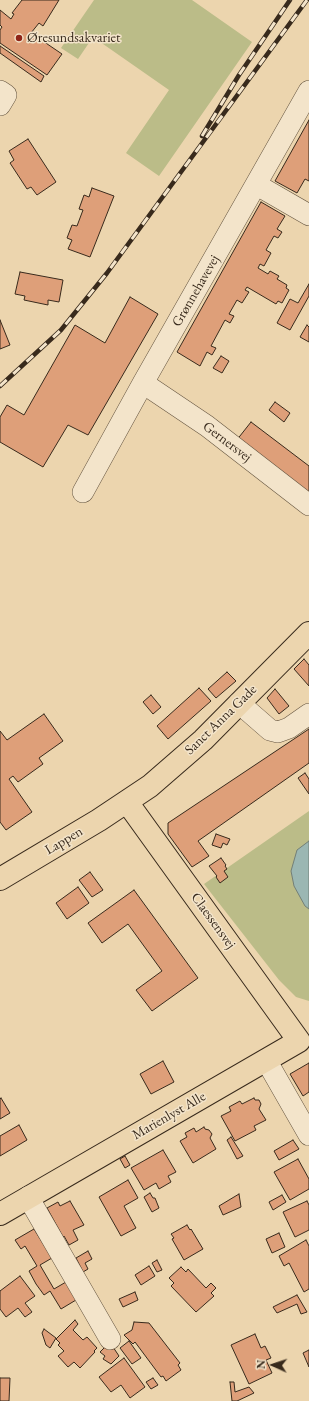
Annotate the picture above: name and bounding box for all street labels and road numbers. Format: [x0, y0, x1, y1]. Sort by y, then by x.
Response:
street label: Grønnehavevej [169, 252, 223, 330]
street label: Gernersvej [199, 418, 255, 466]
street label: Sanct Anna Gade [182, 681, 260, 759]
street label: Lappen [42, 823, 86, 859]
street label: Claessensvej [187, 890, 239, 952]
street label: Marienlyst Alle [129, 1088, 209, 1144]

